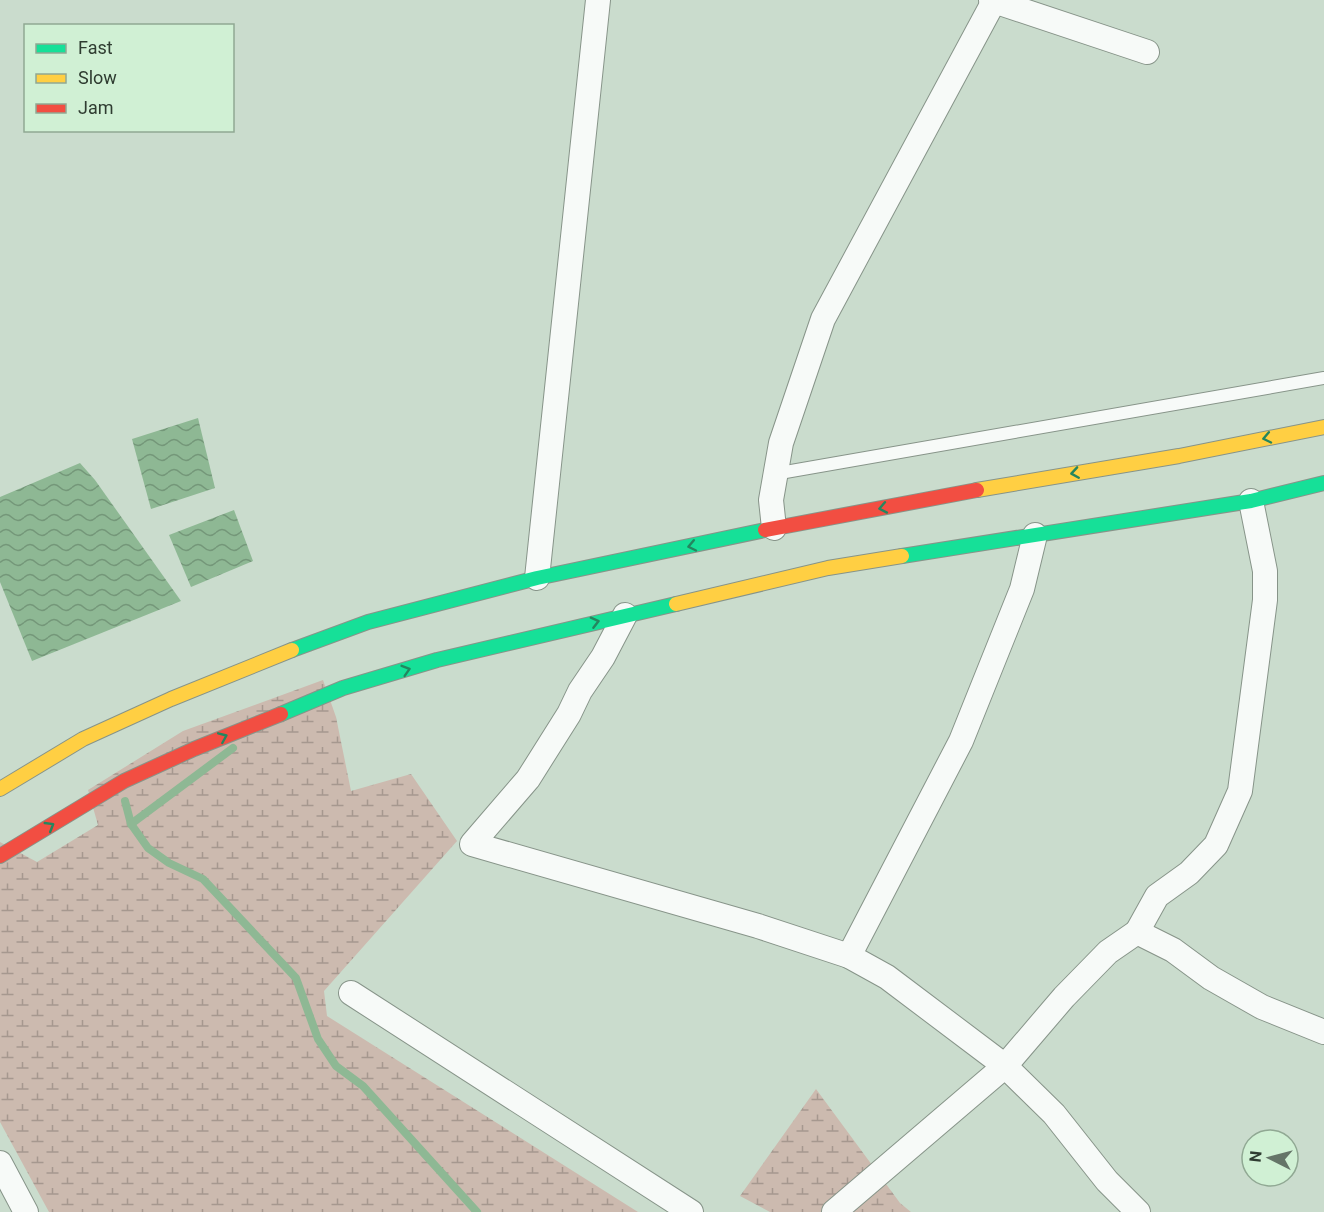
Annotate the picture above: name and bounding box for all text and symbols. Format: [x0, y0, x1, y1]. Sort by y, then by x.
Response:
legend [24, 24, 234, 132]
text: Fast [78, 37, 113, 58]
text: Slow [78, 67, 117, 88]
text: Jam [78, 97, 114, 118]
one-way arrow [1262, 431, 1272, 444]
one-way arrow [1070, 466, 1079, 478]
one-way arrow [878, 501, 888, 514]
one-way arrow [687, 539, 697, 552]
one-way arrow [590, 616, 600, 629]
one-way arrow [400, 665, 411, 677]
one-way arrow [217, 732, 228, 744]
one-way arrow [44, 822, 54, 833]
north arrow [1240, 1128, 1300, 1188]
text: N [1246, 1150, 1266, 1163]

